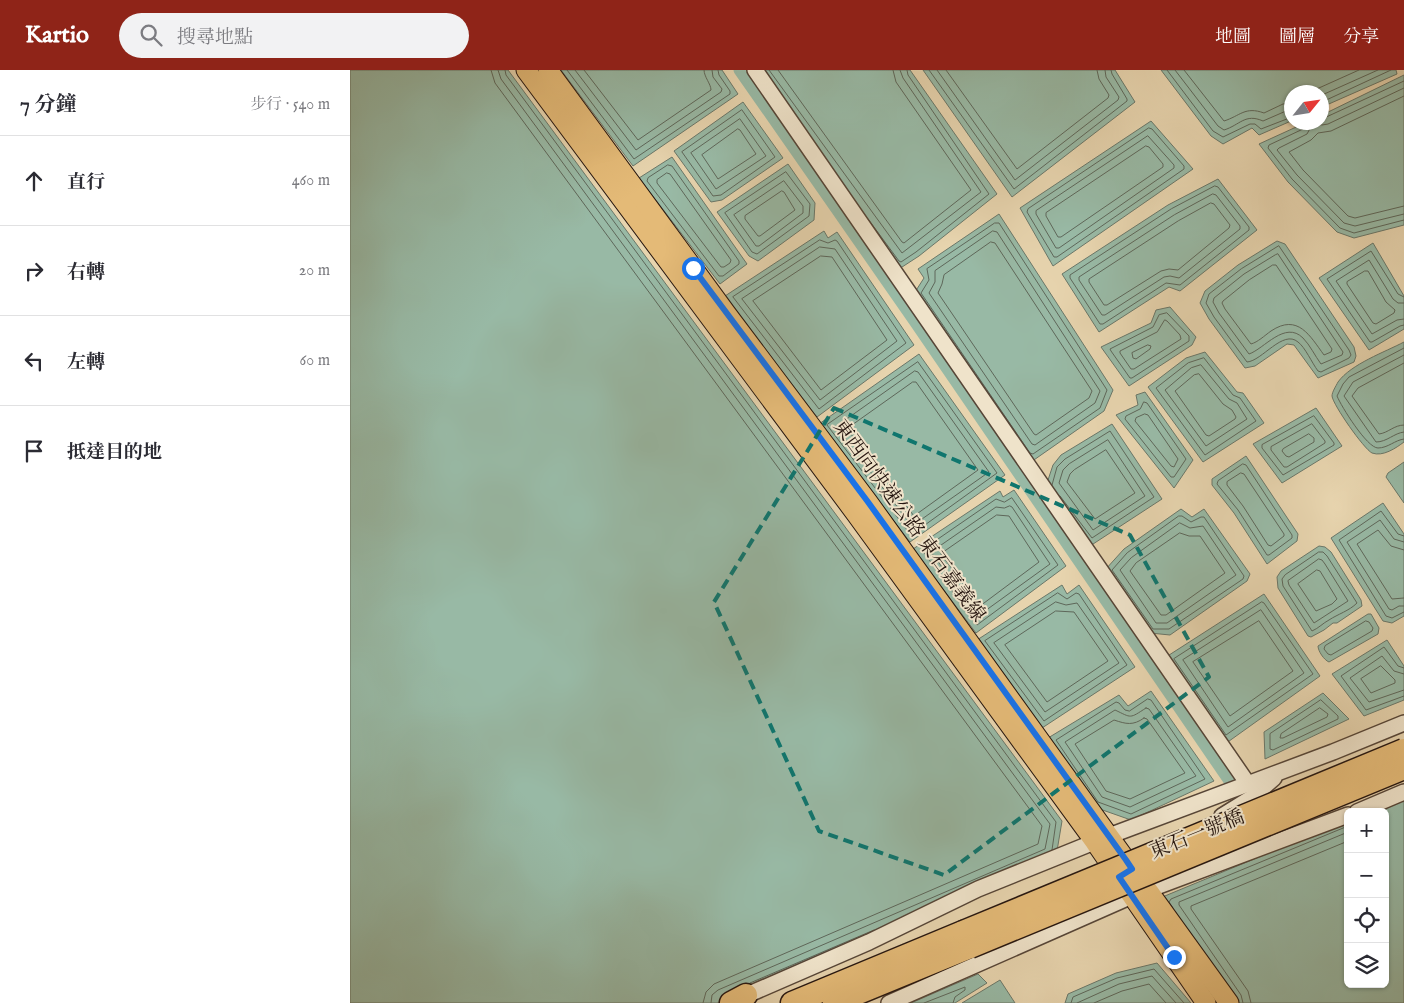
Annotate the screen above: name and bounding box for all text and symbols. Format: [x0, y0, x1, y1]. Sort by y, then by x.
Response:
search box [119, 13, 469, 58]
text: Kartio [25, 20, 89, 51]
icon: search [137, 21, 165, 49]
text: 搜尋地點 [177, 26, 253, 50]
text: 地圖 [1215, 26, 1251, 49]
text: 圖層 [1279, 26, 1315, 49]
text: 分享 [1343, 26, 1379, 49]
north arrow [1284, 85, 1329, 130]
text: 7 分鐘 [20, 92, 76, 119]
text: 步行 · 540 m [250, 95, 330, 115]
icon: ahead [20, 167, 48, 195]
text: 直行 [67, 171, 105, 195]
text: 460 m [292, 171, 330, 191]
icon: right [20, 257, 48, 285]
route start [682, 257, 705, 280]
text: 右轉 [67, 261, 105, 285]
text: 20 m [299, 261, 330, 281]
icon: left [20, 347, 48, 375]
text: 左轉 [67, 351, 105, 375]
text: 60 m [300, 351, 330, 371]
street label: 東西向快速公路 東石嘉義線 [827, 415, 991, 627]
icon: arrive [20, 437, 48, 465]
text: 抵達目的地 [67, 441, 162, 465]
street label: 東石一號橋 [1146, 805, 1248, 865]
map controls [1344, 808, 1389, 988]
button: + [1344, 808, 1389, 853]
button: − [1344, 853, 1389, 898]
button: locate [1344, 898, 1389, 943]
button: layers [1344, 943, 1389, 988]
route end [1163, 946, 1186, 969]

